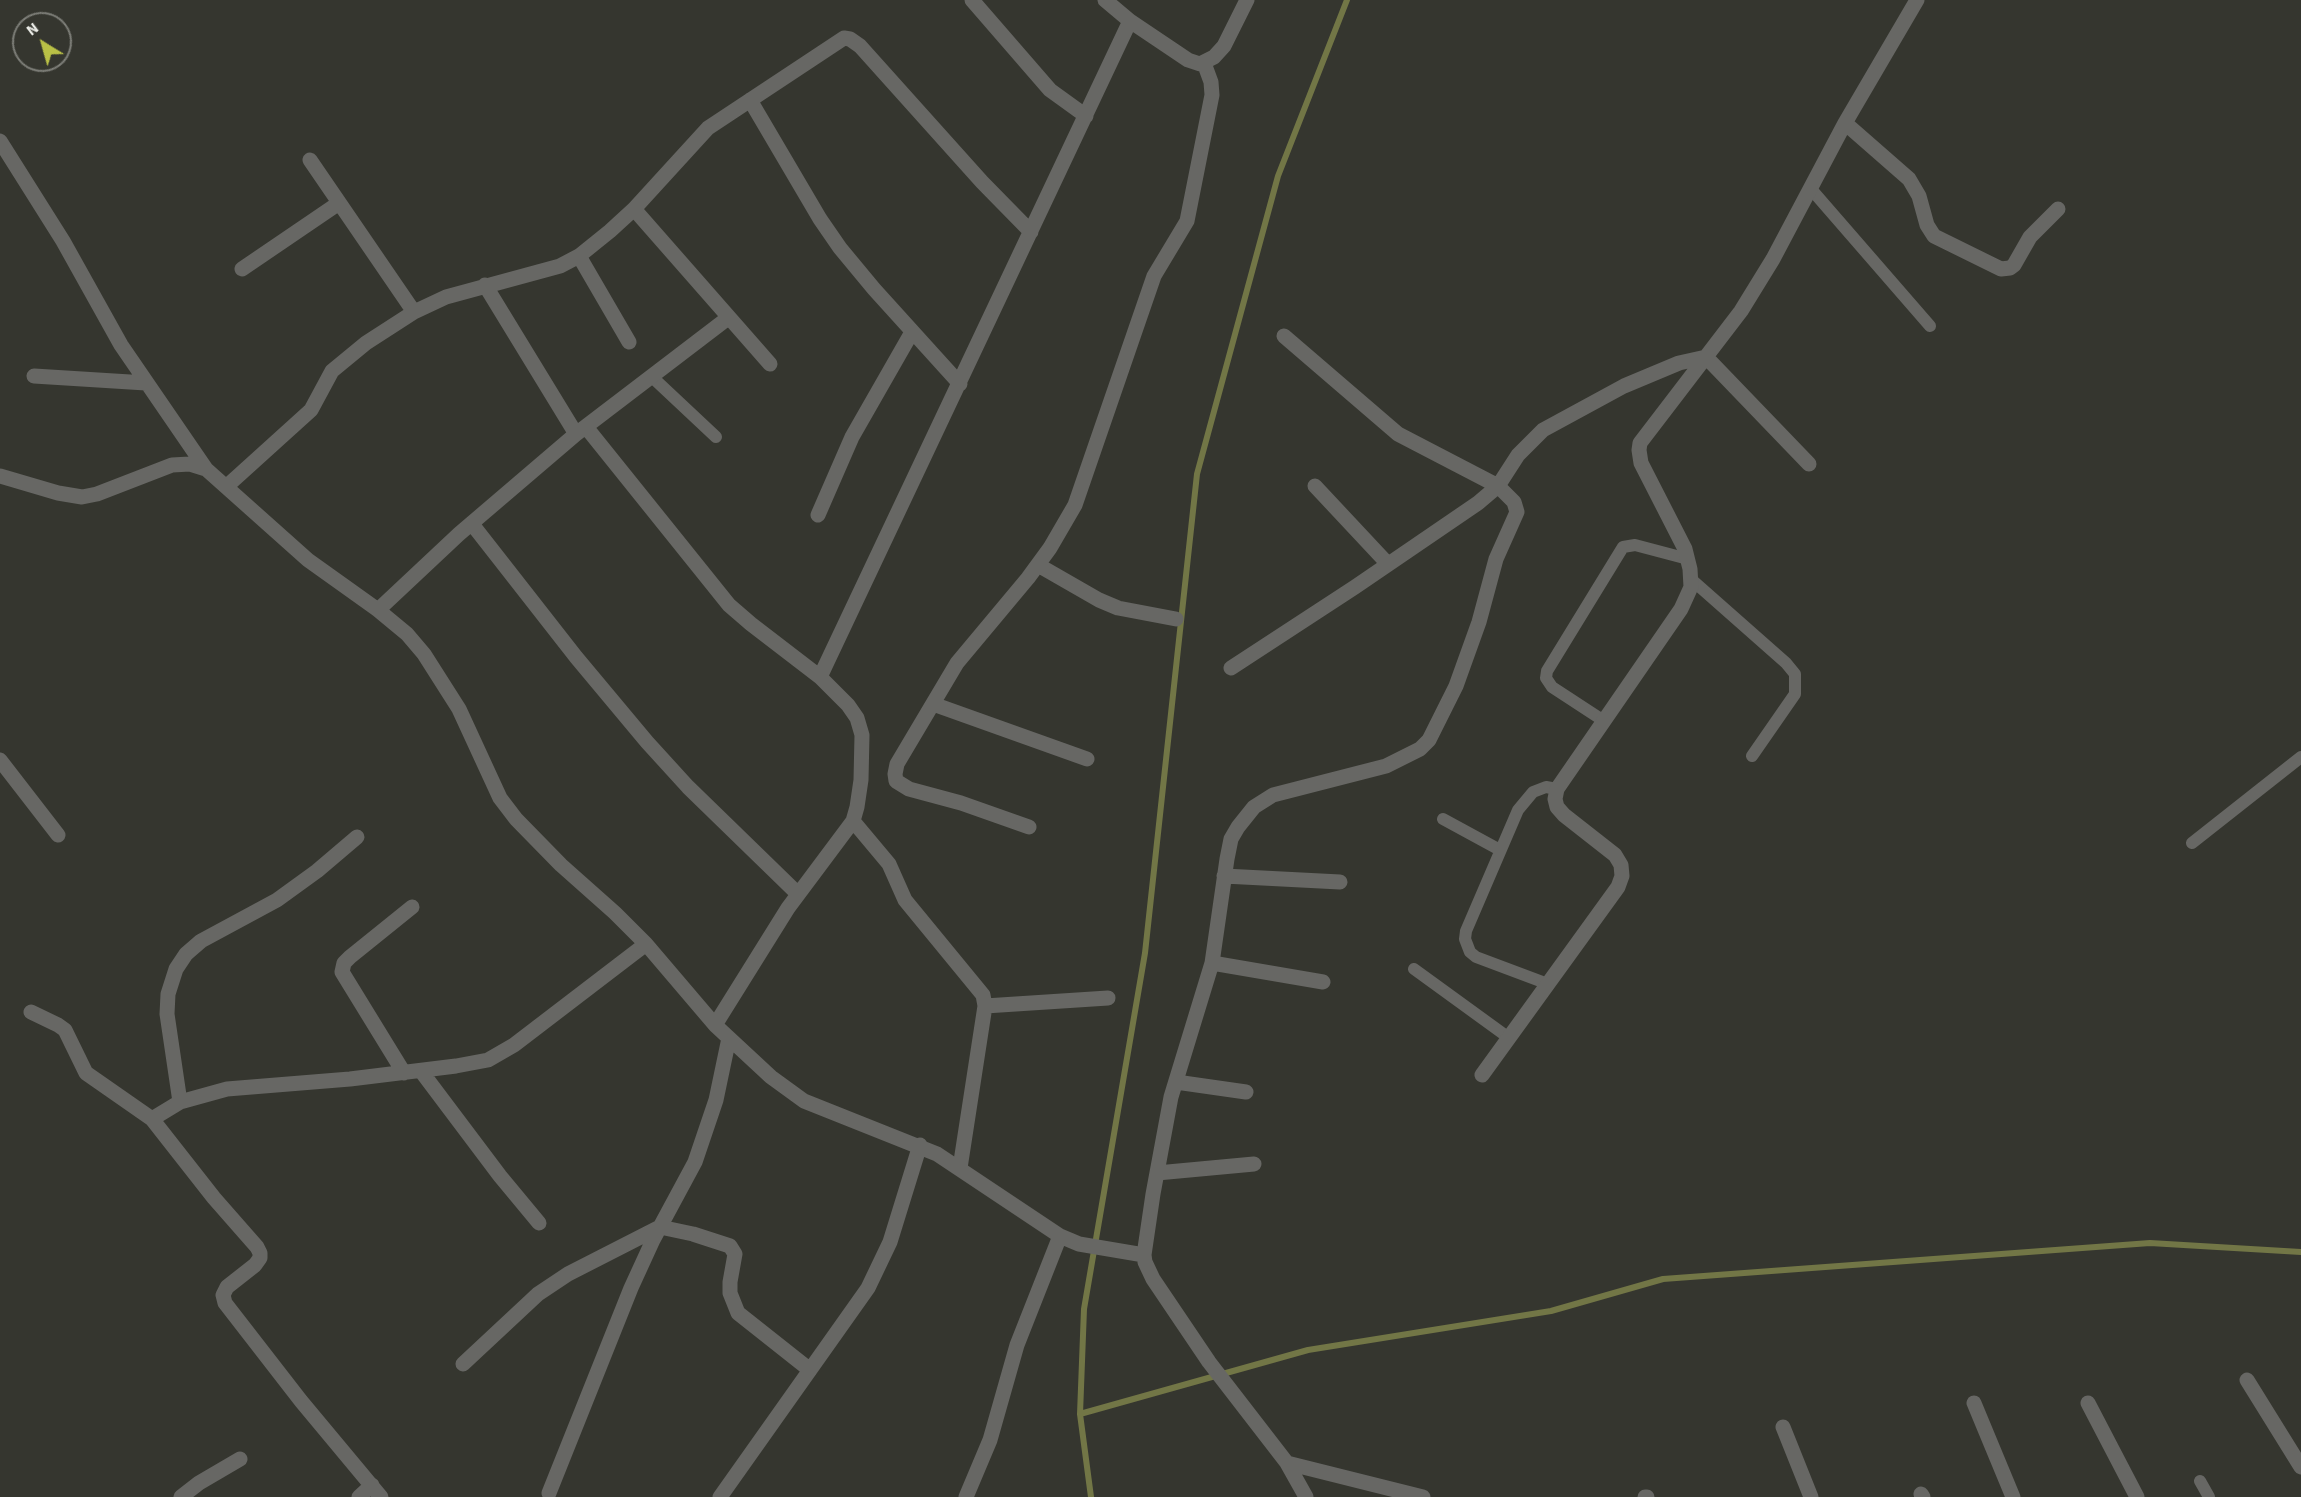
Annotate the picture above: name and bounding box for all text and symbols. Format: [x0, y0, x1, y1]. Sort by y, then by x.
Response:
north arrow [12, 12, 72, 72]
text: N [21, 17, 43, 41]

